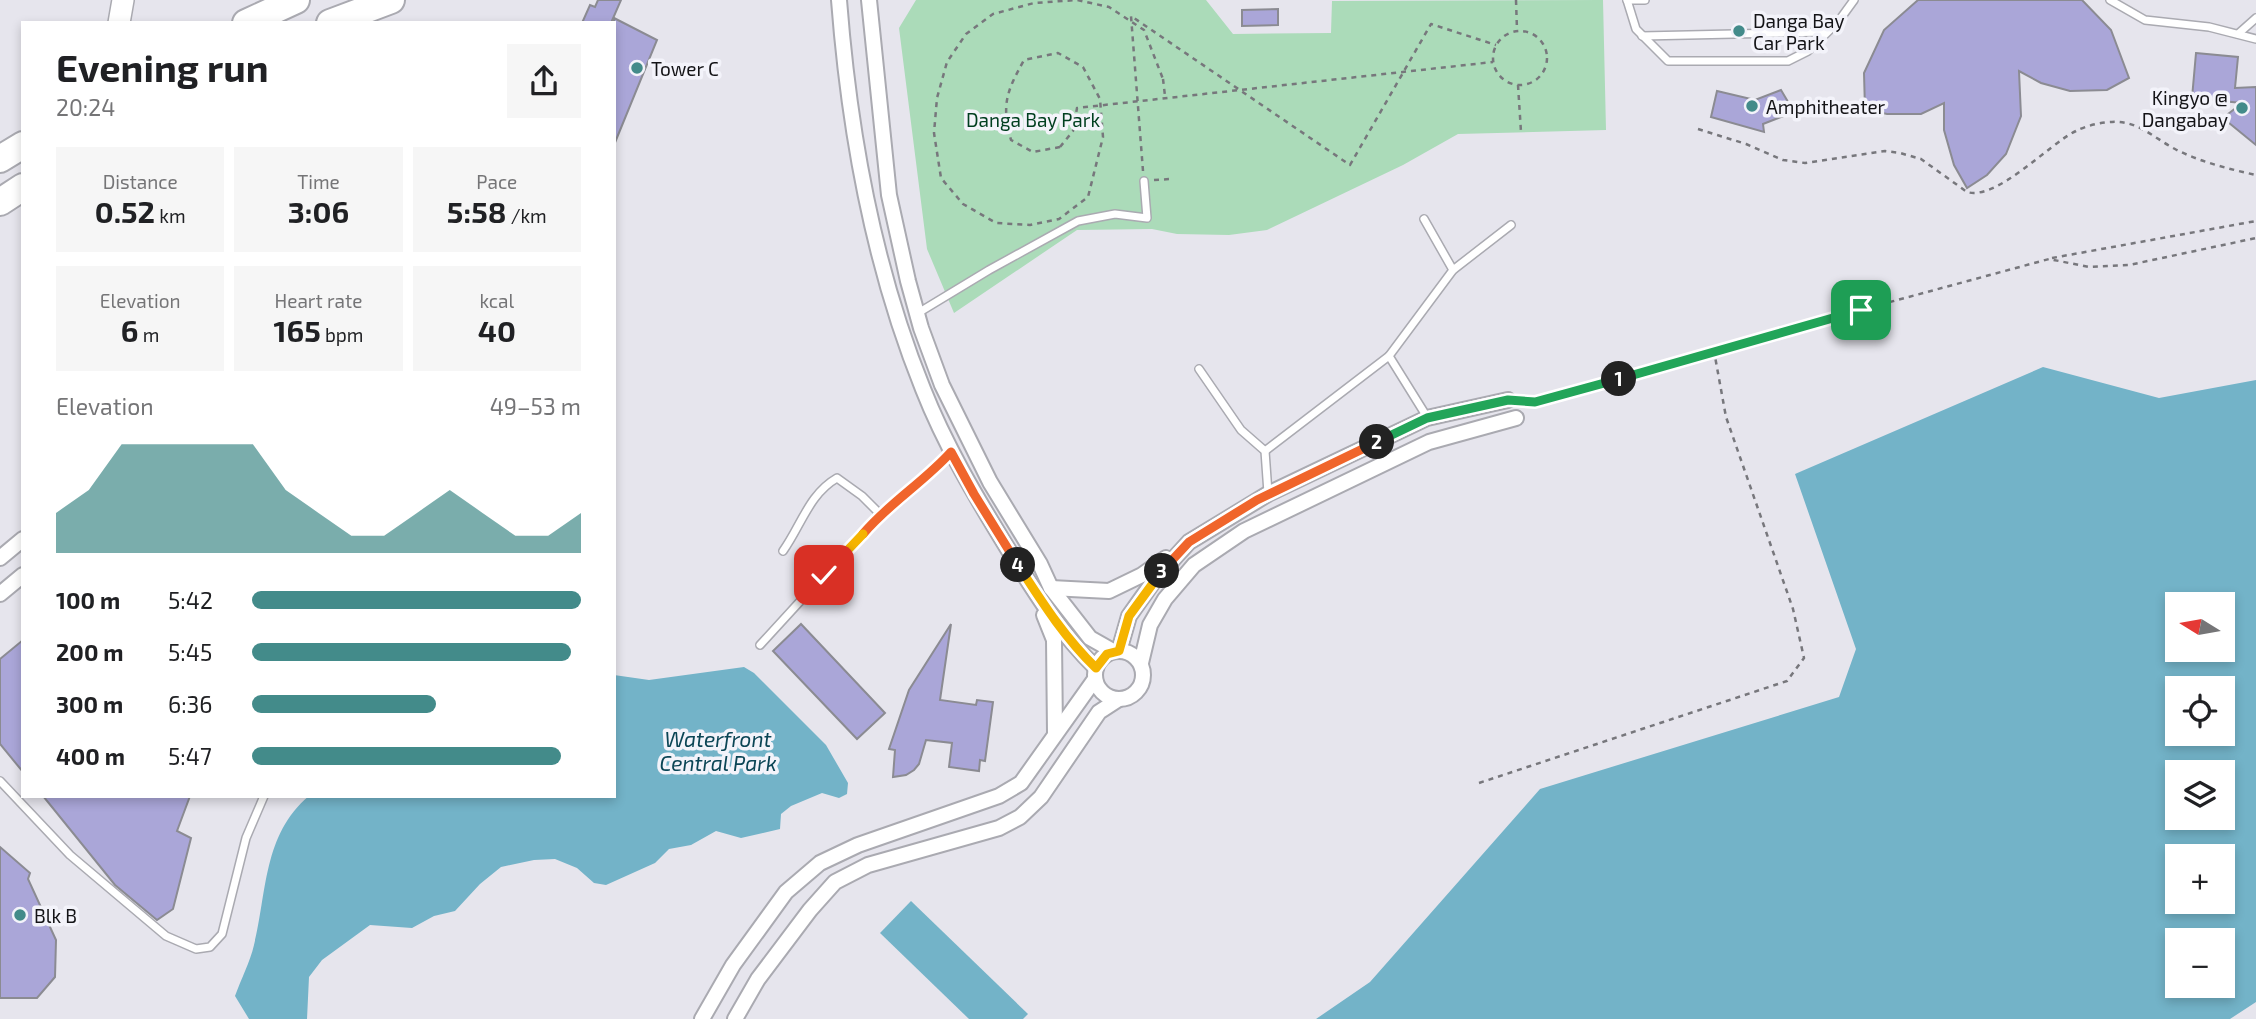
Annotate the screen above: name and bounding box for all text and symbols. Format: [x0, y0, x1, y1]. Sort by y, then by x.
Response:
place label: Danga Bay Car Park [1753, 9, 1845, 54]
marker: Danga Bay Car Park [1731, 23, 1747, 39]
text: Evening run [56, 44, 269, 90]
button: share [507, 44, 581, 118]
place label: Tower C [651, 57, 719, 80]
marker: Tower C [629, 60, 645, 76]
place label: Kingyo @ Dangabay [2142, 86, 2228, 131]
text: 20:24 [56, 93, 115, 121]
place label: Amphitheater [1766, 95, 1886, 118]
marker: Amphitheater [1744, 98, 1760, 114]
marker: Kingyo @ Dangabay [2234, 100, 2250, 116]
park label: Danga Bay Park [966, 108, 1100, 131]
text: Distance [103, 170, 178, 193]
text: Time [297, 170, 340, 193]
text: Pace [476, 170, 517, 193]
text: 0.52 [95, 193, 155, 229]
text: 3:06 [288, 193, 349, 229]
text: 5:58 [447, 193, 506, 229]
text: km [155, 204, 186, 227]
text: /km [506, 204, 547, 227]
pin [1831, 280, 1891, 340]
text: Elevation [100, 289, 180, 312]
text: Heart rate [275, 289, 362, 312]
text: kcal [479, 289, 514, 312]
icon: arrive [1842, 291, 1880, 329]
text: 6 [121, 312, 139, 348]
text: 165 [274, 312, 321, 348]
text: 40 [478, 312, 516, 348]
text: m [139, 323, 159, 346]
text: bpm [321, 323, 363, 346]
pin: 1 [1602, 362, 1636, 396]
text: 1 [1614, 367, 1623, 390]
text: Elevation [56, 392, 154, 420]
text: 49–53 m [490, 392, 581, 420]
pin: 2 [1360, 424, 1394, 460]
text: 2 [1371, 430, 1382, 453]
pin [794, 545, 854, 605]
pin: 4 [1000, 548, 1036, 582]
text: 4 [1011, 553, 1024, 576]
pin: 3 [1144, 554, 1180, 588]
icon: check [805, 556, 843, 594]
text: 3 [1156, 559, 1167, 582]
text: 100 m [56, 586, 120, 614]
text: 5:42 [168, 586, 213, 614]
north arrow [2165, 592, 2235, 662]
map controls [2165, 592, 2235, 998]
text: 200 m [56, 638, 124, 666]
text: 5:45 [168, 638, 212, 666]
button: locate [2165, 676, 2235, 746]
text: 300 m [56, 690, 123, 718]
text: 6:36 [168, 690, 213, 718]
water label: Waterfront Central Park [659, 726, 777, 775]
text: 400 m [56, 742, 125, 770]
text: 5:47 [168, 742, 212, 770]
button: layers [2165, 760, 2235, 830]
button: + [2165, 844, 2235, 914]
place label: Blk B [34, 904, 77, 927]
marker: Blk B [12, 907, 28, 923]
button: − [2165, 928, 2235, 998]

